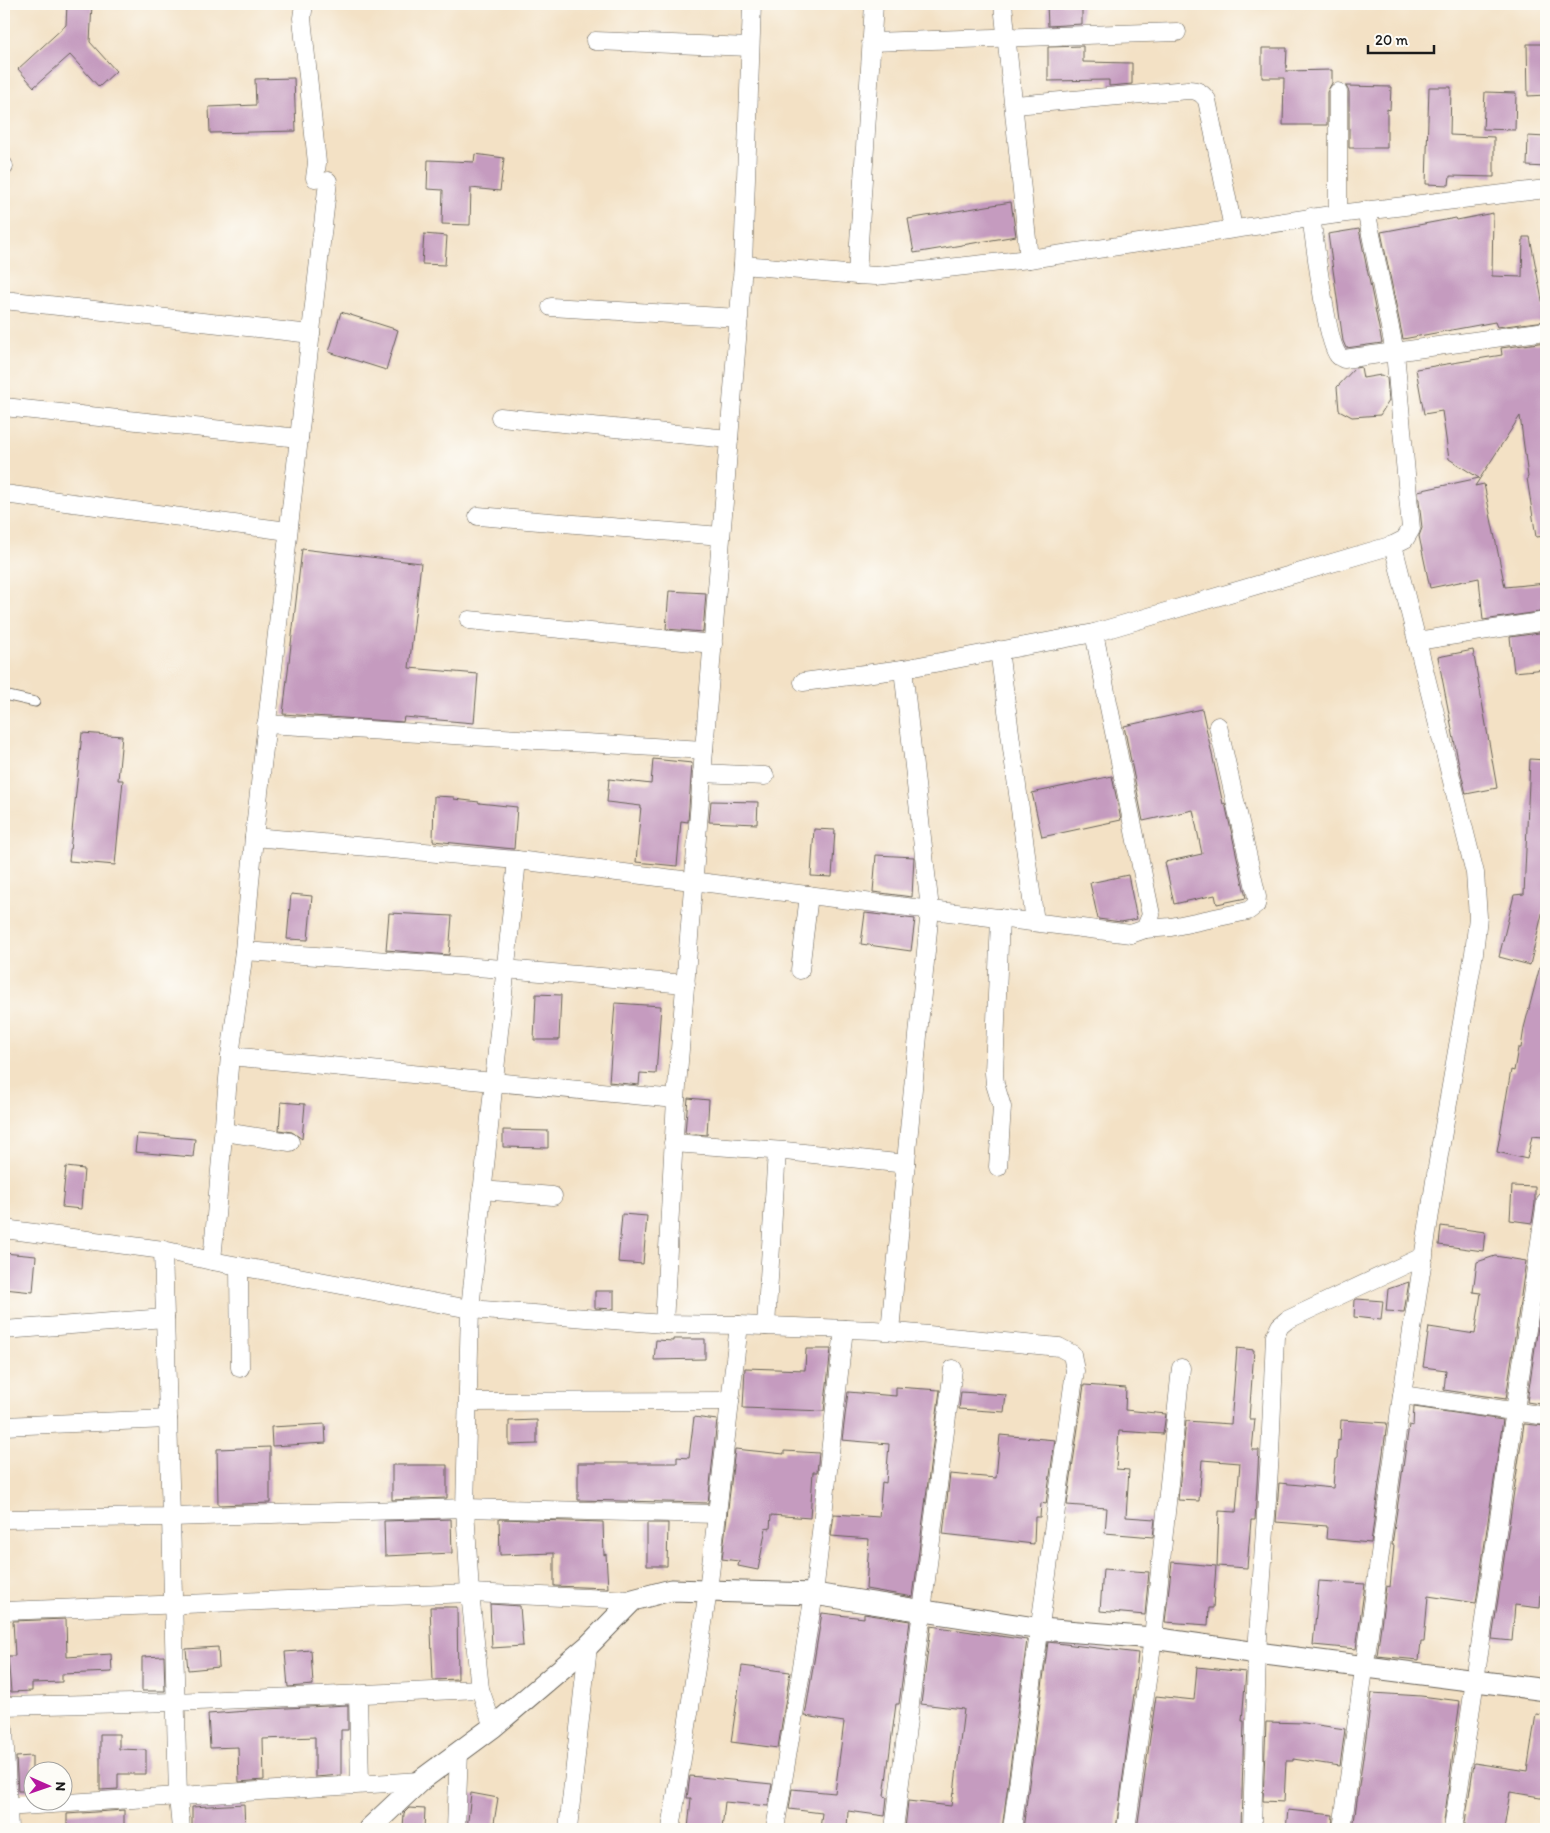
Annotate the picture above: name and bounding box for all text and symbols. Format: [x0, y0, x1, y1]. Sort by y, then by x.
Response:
scale bar [1368, 22, 1434, 54]
text: 20 m [1375, 31, 1409, 49]
north arrow [22, 1760, 72, 1810]
text: N [52, 1781, 69, 1791]

